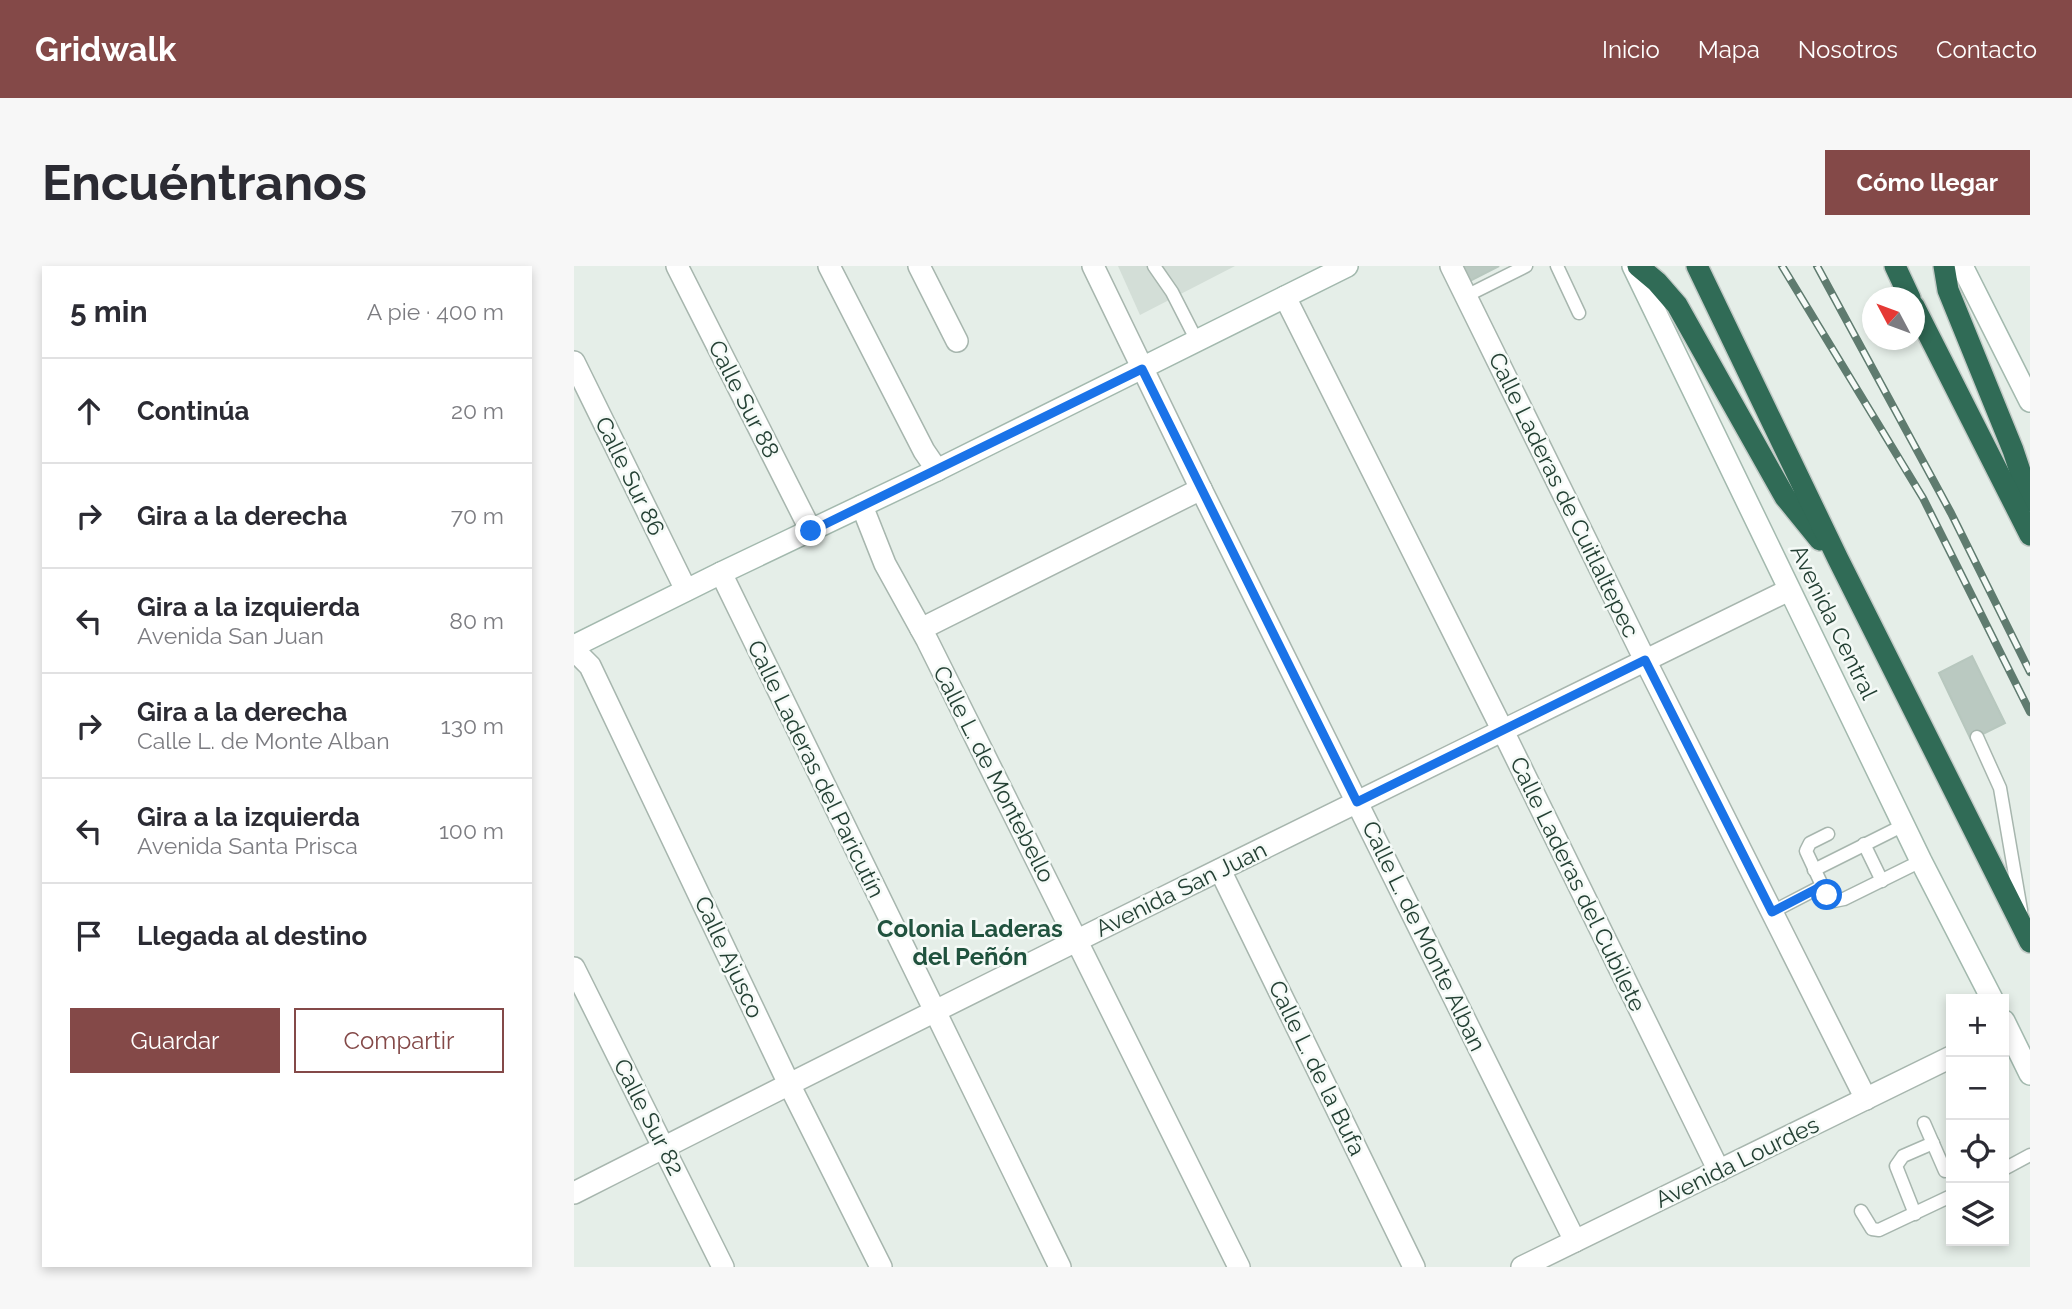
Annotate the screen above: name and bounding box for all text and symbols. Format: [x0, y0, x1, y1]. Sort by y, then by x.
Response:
text: Gridwalk [35, 30, 176, 69]
text: Inicio [1602, 35, 1660, 64]
text: Mapa [1698, 35, 1760, 64]
text: Nosotros [1798, 35, 1898, 64]
text: Contacto [1936, 35, 2037, 64]
button: Cómo llegar [1825, 150, 2030, 215]
text: Encuéntranos [42, 154, 367, 211]
north arrow [1862, 287, 1925, 350]
text: 5 min [70, 294, 148, 329]
text: A pie · 400 m [367, 298, 504, 325]
street label: Calle Sur 88 [703, 335, 786, 462]
street label: Calle Laderas de Cuitlaltepec [1484, 348, 1645, 642]
icon: ahead [70, 392, 108, 430]
text: Continúa [137, 396, 249, 426]
text: 20 m [451, 397, 504, 424]
street label: Calle Sur 86 [590, 412, 671, 540]
icon: right [70, 497, 108, 535]
text: Gira a la derecha [137, 501, 347, 531]
text: 70 m [451, 502, 504, 529]
route end [795, 515, 826, 546]
street label: Avenida Central [1785, 540, 1884, 704]
text: Gira a la izquierda [137, 592, 360, 622]
icon: left [70, 602, 108, 640]
text: 80 m [449, 607, 504, 634]
text: Avenida San Juan [137, 622, 324, 649]
street label: Calle Laderas del Paricutín [742, 636, 891, 902]
street label: Calle L. de Montebello [928, 661, 1061, 887]
text: Gira a la derecha [137, 697, 347, 727]
icon: right [70, 707, 108, 745]
text: 130 m [441, 712, 504, 739]
text: Calle L. de Monte Alban [137, 727, 390, 754]
street label: Calle Laderas del Cubilete [1505, 752, 1652, 1016]
text: Gira a la izquierda [137, 802, 360, 832]
icon: left [70, 812, 108, 850]
street label: Calle L. de Monte Alban [1357, 816, 1492, 1055]
text: 100 m [439, 817, 504, 844]
text: Avenida Santa Prisca [137, 832, 358, 859]
street label: Avenida San Juan [1091, 835, 1271, 942]
route start [1811, 879, 1842, 910]
street label: Calle Ajusco [690, 892, 769, 1022]
district label: Colonia Laderas del Peñón [877, 914, 1063, 971]
icon: arrive [70, 917, 108, 955]
text: Llegada al destino [137, 921, 367, 951]
street label: Calle L. de la Bufa [1263, 976, 1371, 1160]
map controls [1946, 994, 2009, 1246]
button: + [1946, 994, 2009, 1057]
button: Guardar [70, 1008, 280, 1073]
button: Compartir [294, 1008, 504, 1073]
street label: Calle Sur 82 [609, 1054, 690, 1179]
button: − [1946, 1057, 2009, 1120]
street label: Avenida Lourdes [1651, 1110, 1823, 1213]
button: locate [1946, 1120, 2009, 1183]
button: layers [1946, 1183, 2009, 1246]

